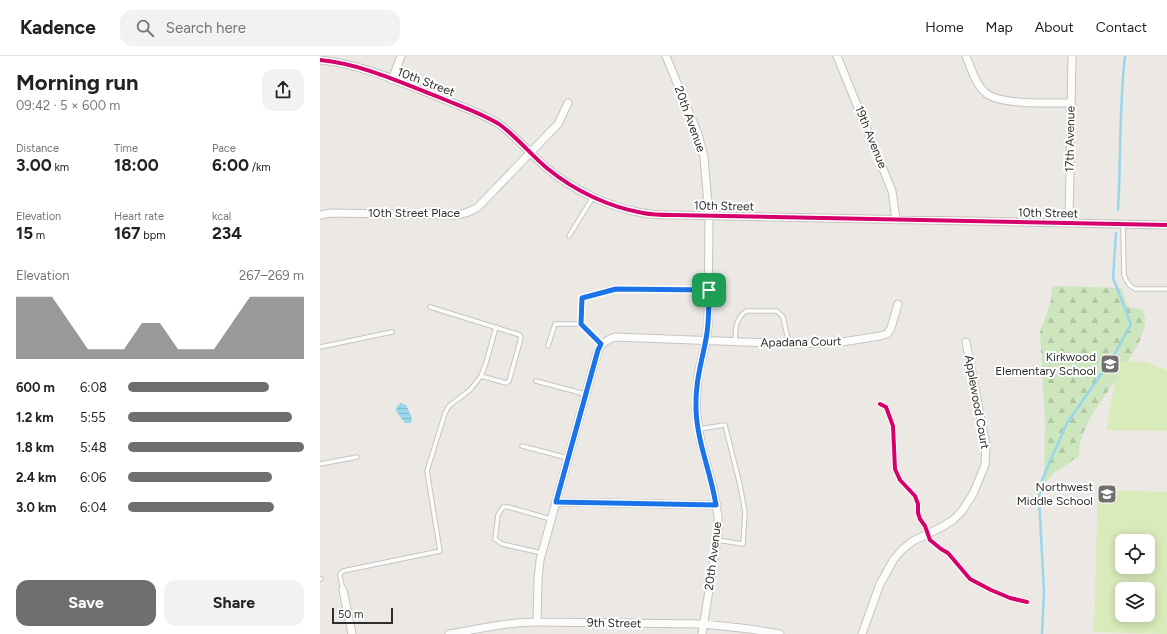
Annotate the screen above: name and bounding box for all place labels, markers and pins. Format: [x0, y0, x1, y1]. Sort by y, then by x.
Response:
pin [692, 273, 726, 307]
place label: Kirkwood Elementary School [995, 350, 1096, 378]
school or university icon: Kirkwood Elementary School [1099, 353, 1121, 375]
place label: Northwest Middle School [1017, 480, 1093, 508]
school or university icon: Northwest Middle School [1096, 483, 1118, 505]

